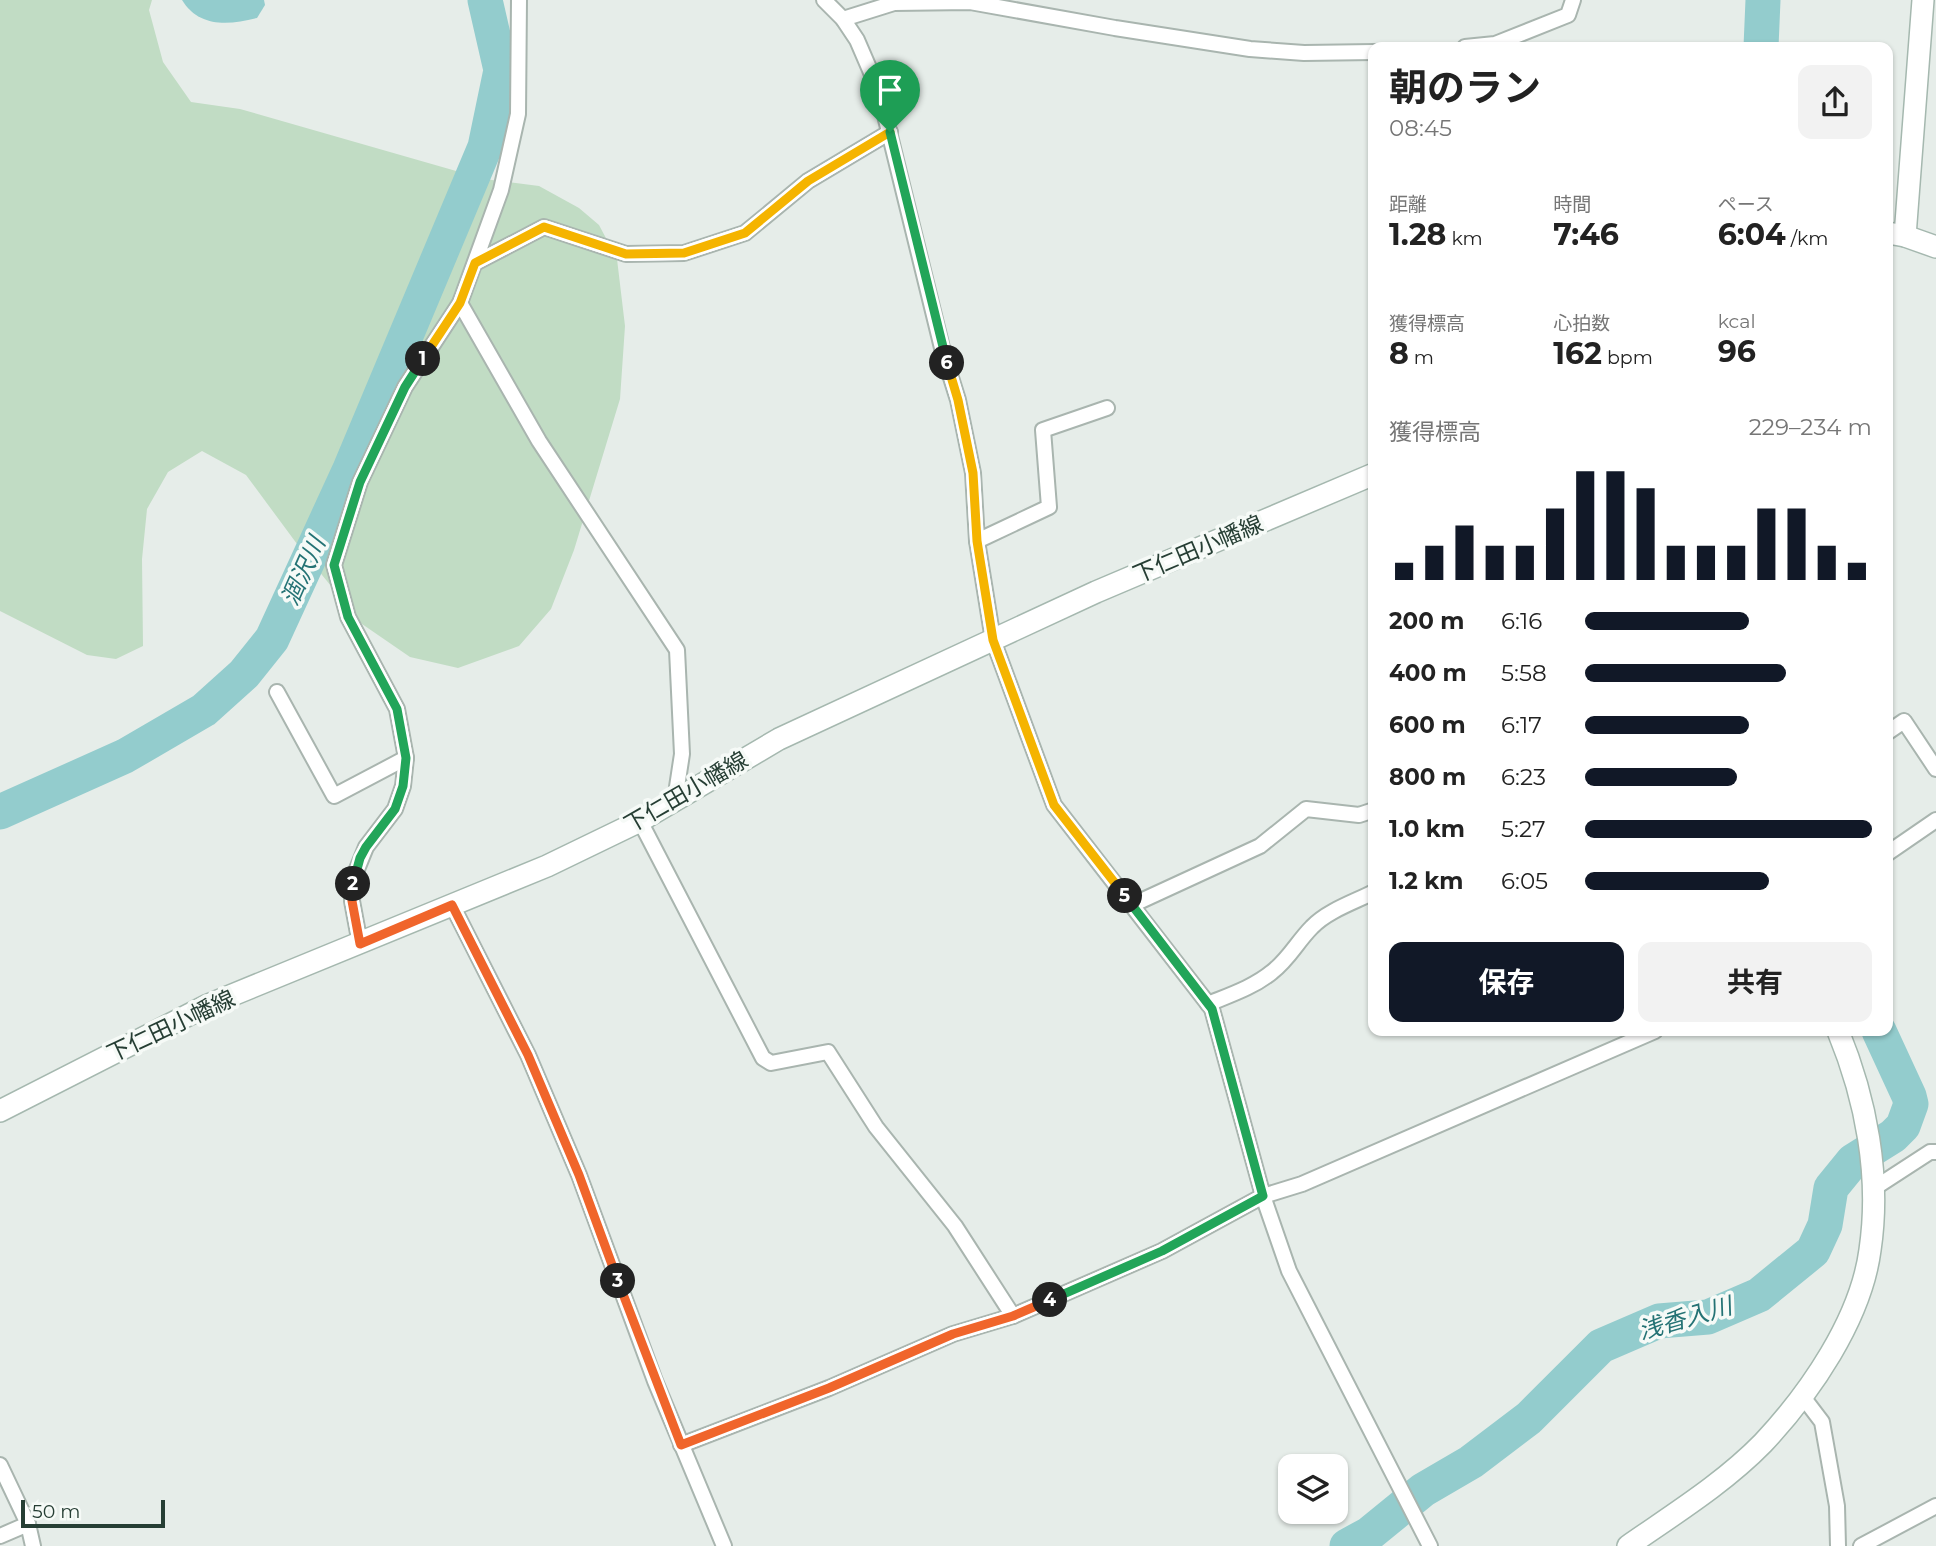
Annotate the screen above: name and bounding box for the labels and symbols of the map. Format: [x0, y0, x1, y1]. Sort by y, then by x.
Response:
pin [860, 60, 920, 132]
pin: 1 [406, 342, 440, 376]
pin: 6 [930, 346, 964, 380]
street label: 下仁田小幡線 [1129, 509, 1267, 589]
water label: 涸沢川 [275, 529, 332, 610]
street label: 下仁田小幡線 [619, 745, 753, 839]
pin: 2 [336, 866, 370, 902]
pin: 5 [1108, 878, 1142, 914]
street label: 下仁田小幡線 [103, 984, 239, 1068]
pin: 3 [600, 1264, 636, 1298]
pin: 4 [1032, 1282, 1068, 1318]
water label: 浅香入川 [1635, 1290, 1738, 1345]
scale bar [21, 1497, 164, 1529]

